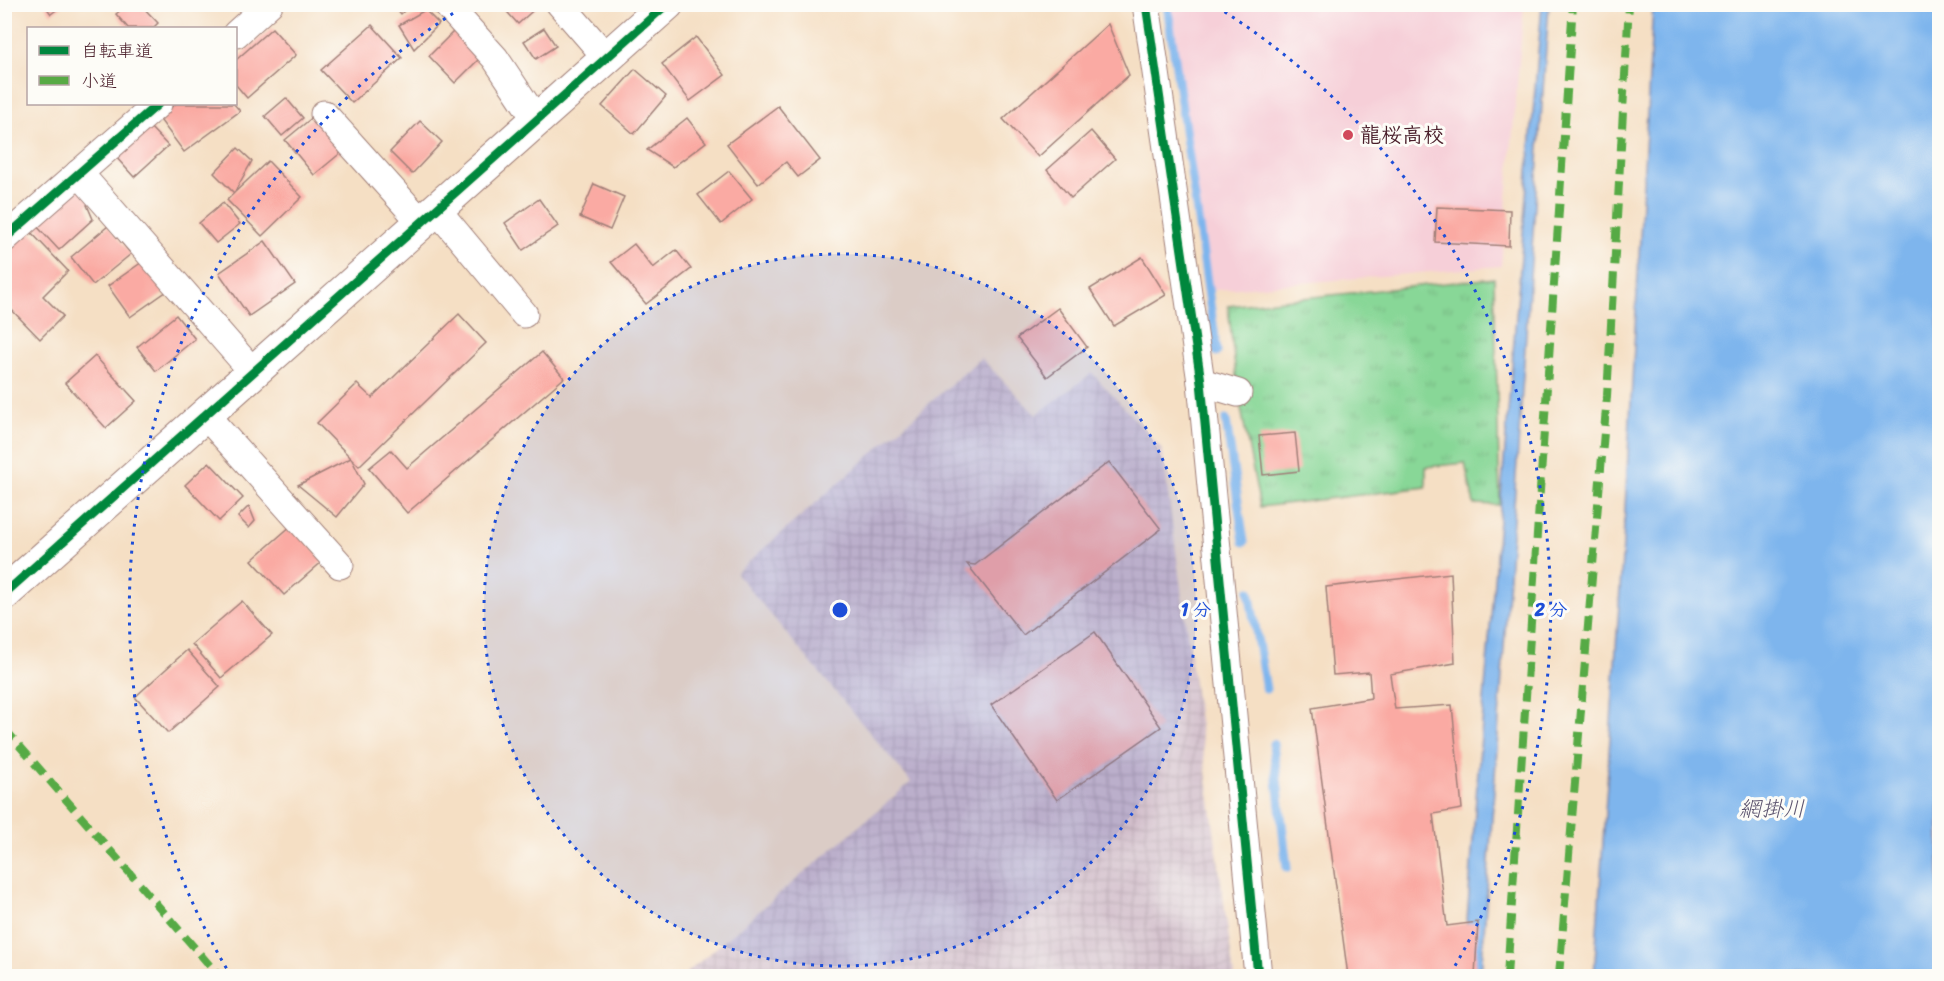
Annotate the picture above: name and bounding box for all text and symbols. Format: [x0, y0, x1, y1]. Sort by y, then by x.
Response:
legend [27, 27, 237, 105]
text: 自転車道 [81, 35, 153, 67]
text: 小道 [81, 65, 117, 97]
place label: 龍桜高校 [1360, 116, 1444, 154]
marker: 龍桜高校 [1341, 128, 1355, 142]
text: 1 分 [1181, 594, 1211, 626]
text: 2 分 [1533, 594, 1568, 626]
centre of rings [830, 600, 850, 620]
water label: 網掛川 [1739, 789, 1805, 828]

